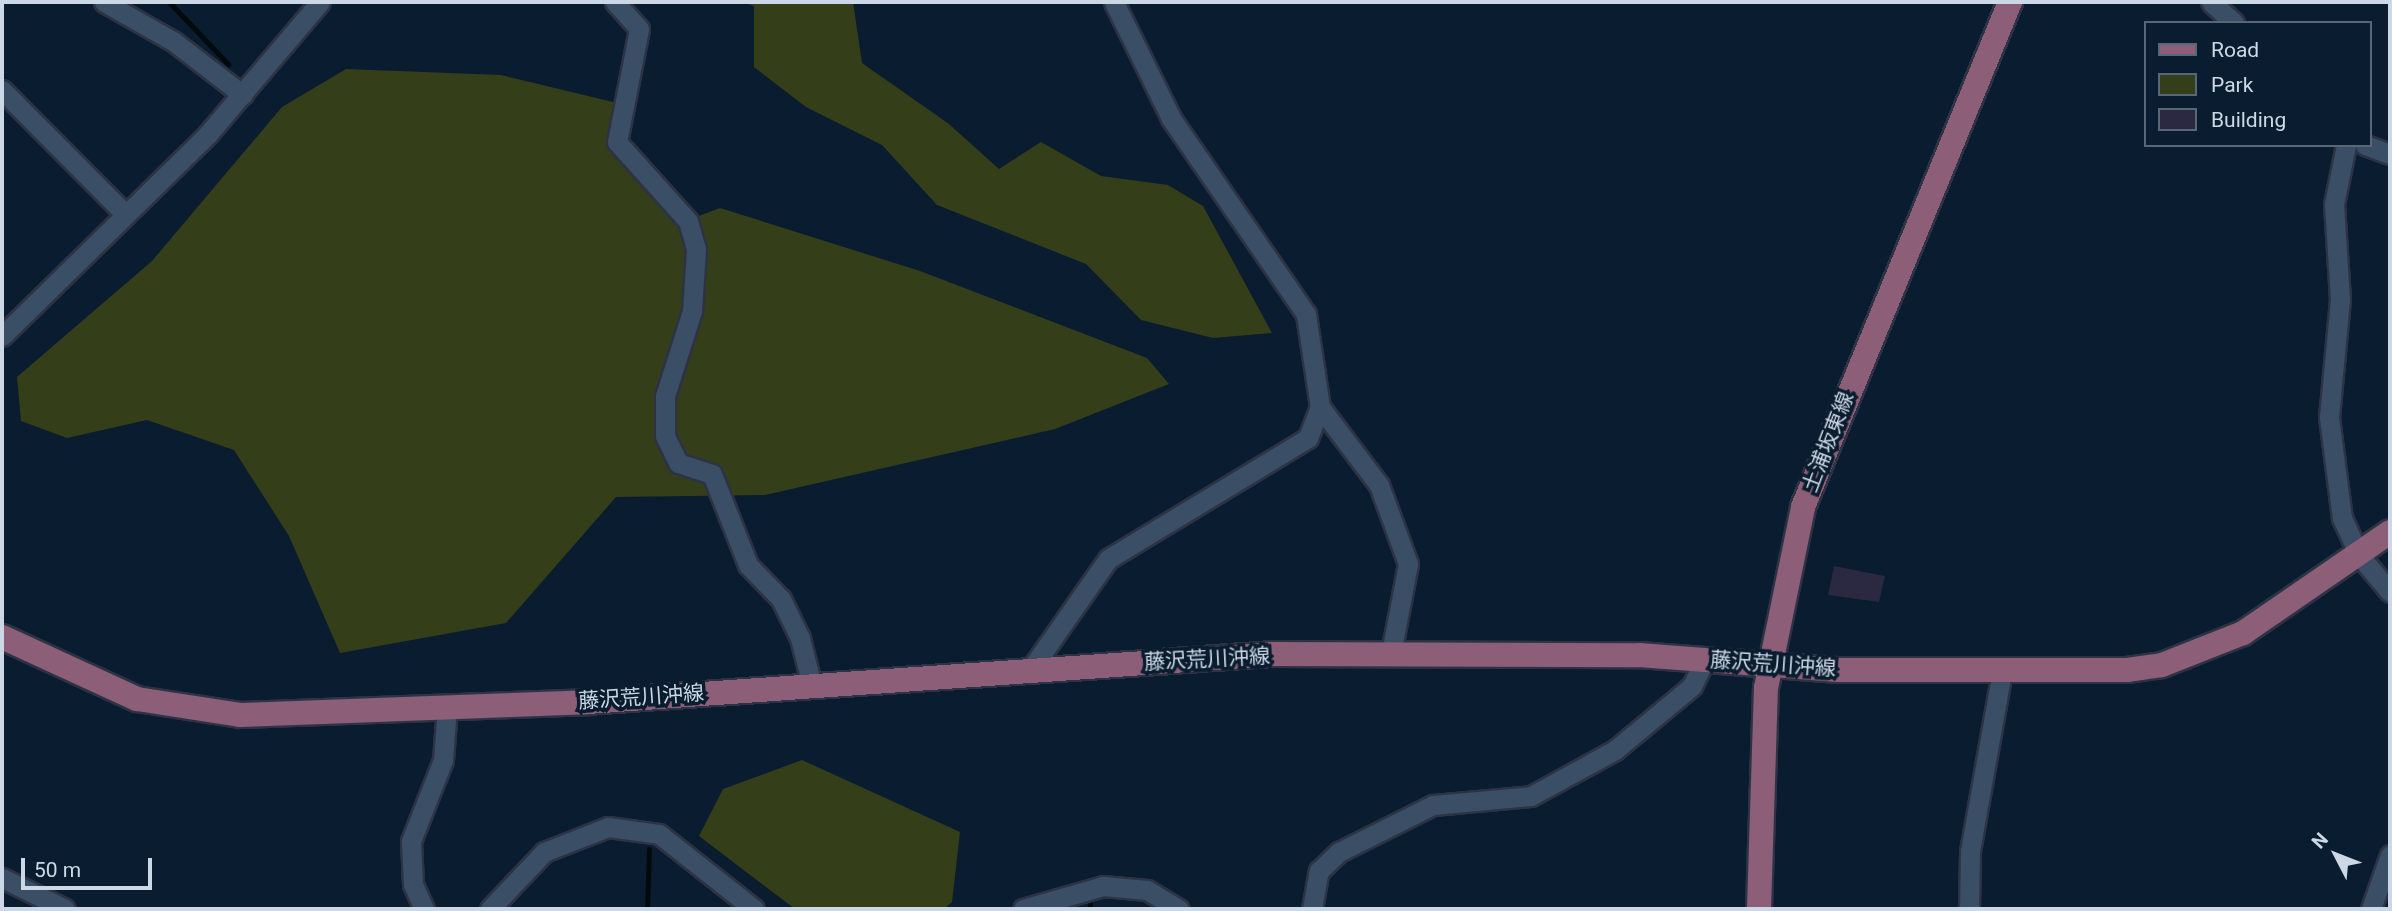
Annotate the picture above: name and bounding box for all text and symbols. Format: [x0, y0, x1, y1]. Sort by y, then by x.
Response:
legend [2144, 21, 2371, 147]
text: Road [2211, 38, 2259, 62]
text: Park [2211, 73, 2253, 97]
text: Building [2211, 108, 2286, 132]
street label: 土浦坂東線 [1797, 388, 1859, 496]
street label: 藤沢荒川沖線 [1143, 643, 1271, 675]
street label: 藤沢荒川沖線 [1709, 647, 1837, 681]
street label: 藤沢荒川沖線 [577, 680, 705, 714]
north arrow [2301, 820, 2371, 890]
text: N [2307, 828, 2333, 853]
scale bar [24, 844, 156, 888]
text: 50 m [34, 858, 81, 882]

